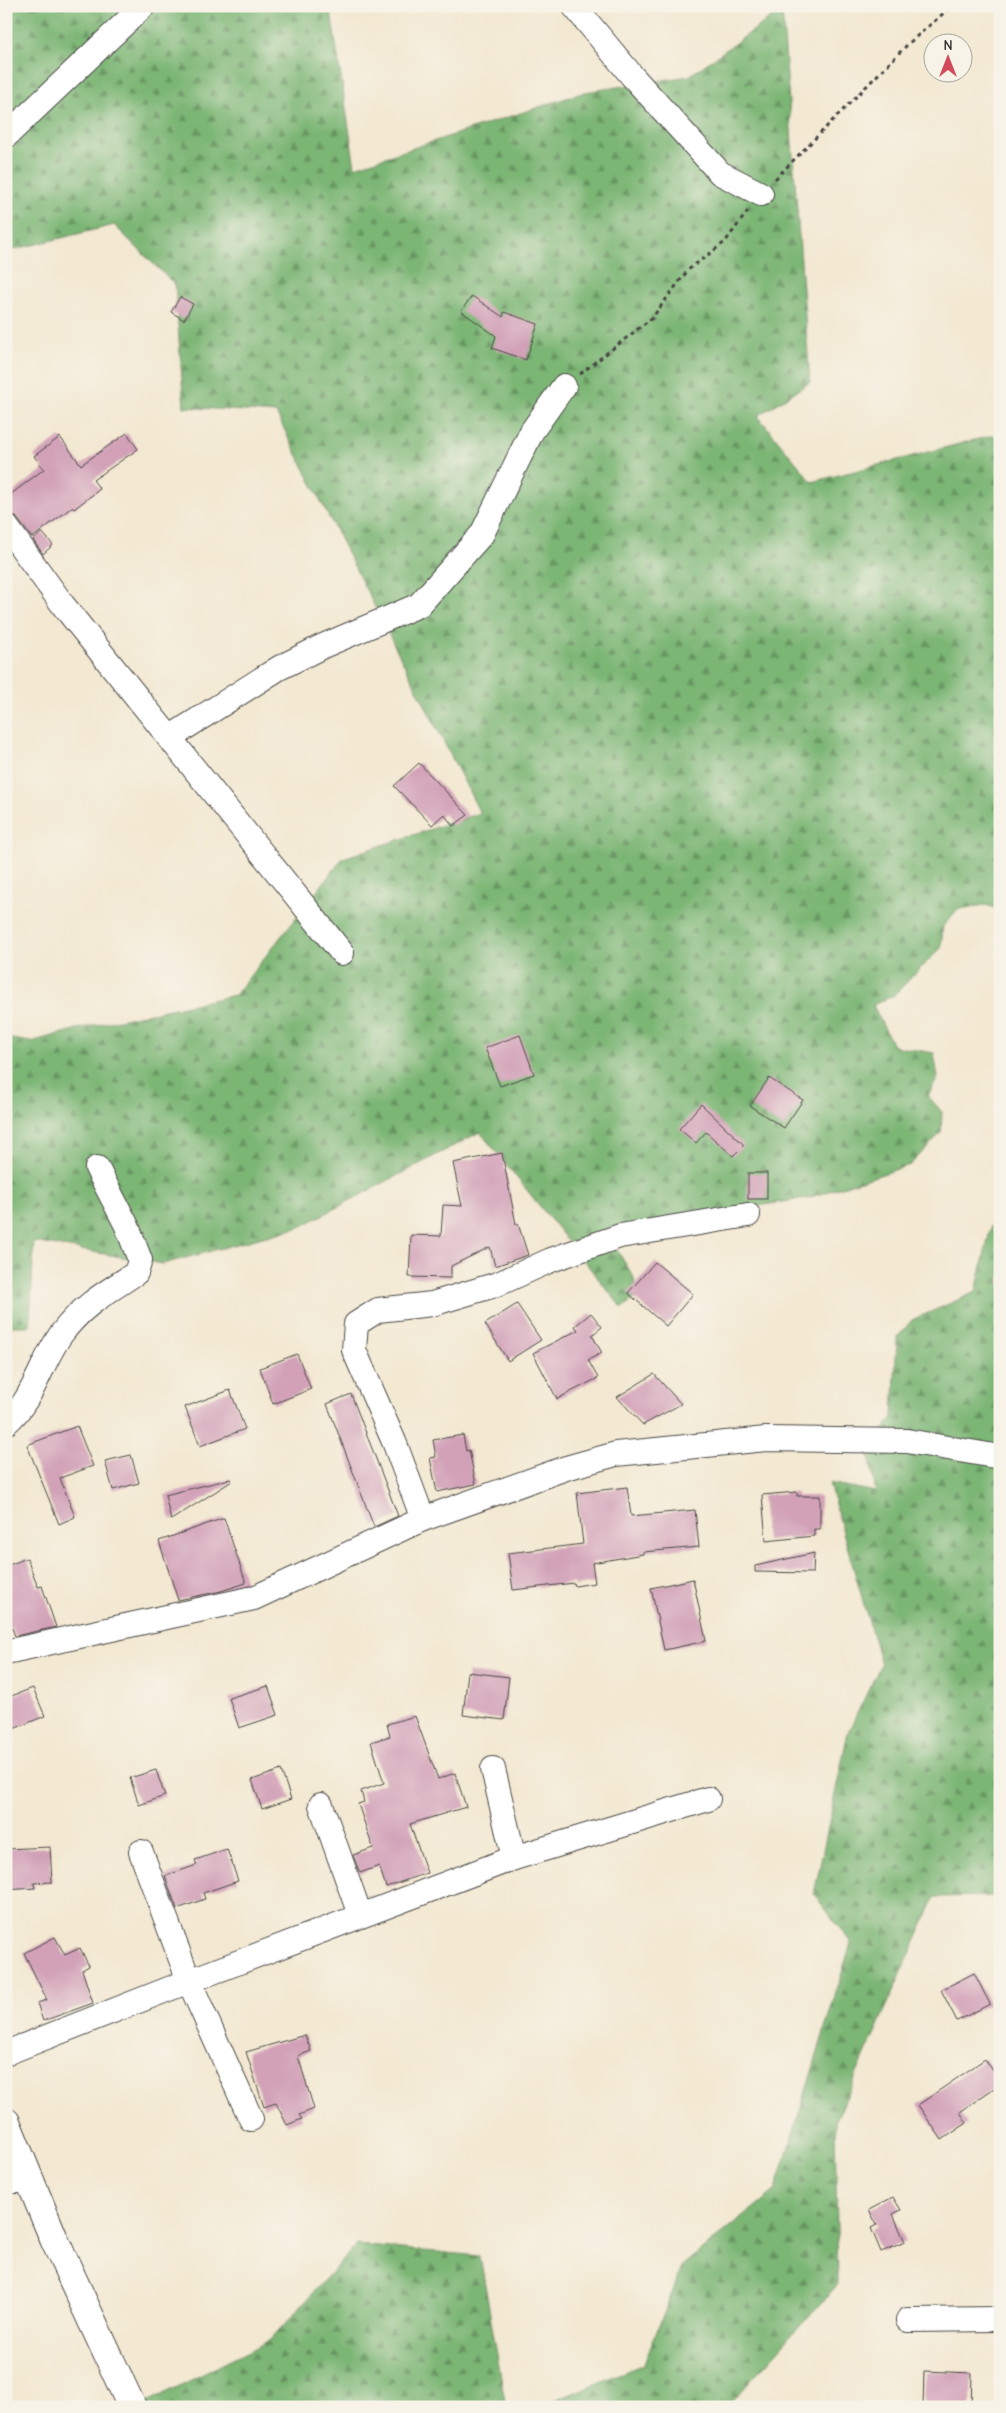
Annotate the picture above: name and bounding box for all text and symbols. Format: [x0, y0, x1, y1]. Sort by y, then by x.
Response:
north arrow [924, 32, 974, 82]
text: N [943, 37, 953, 54]

